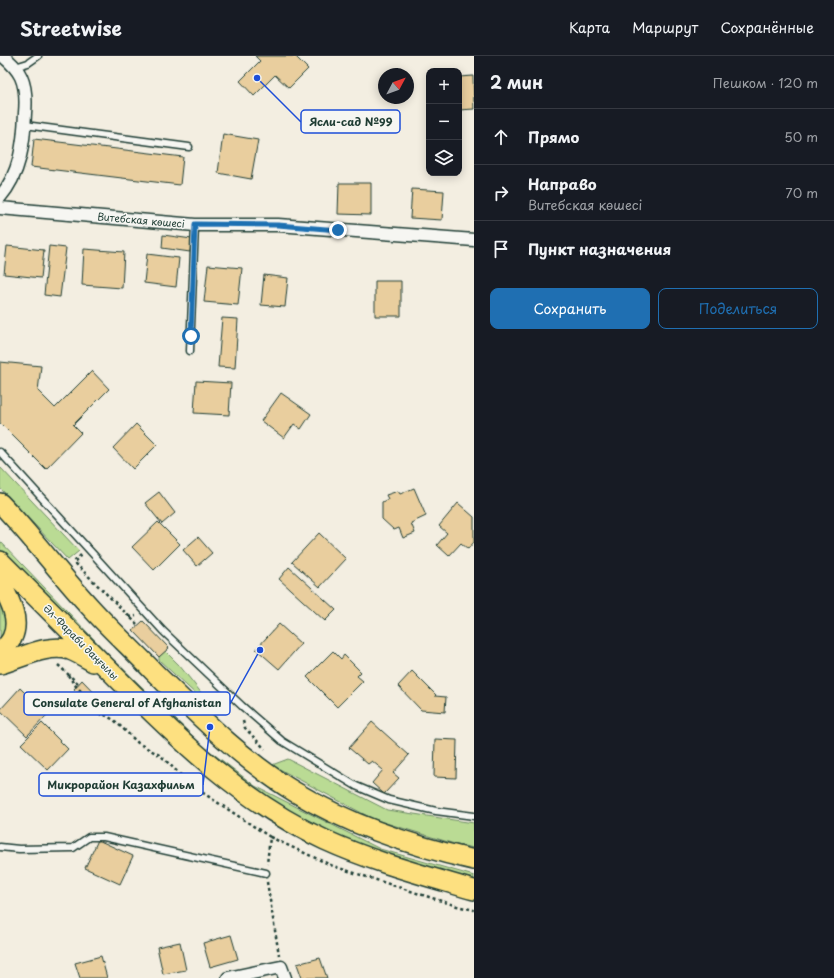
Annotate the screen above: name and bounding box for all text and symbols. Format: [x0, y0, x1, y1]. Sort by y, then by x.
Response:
text: Streetwise [20, 14, 122, 42]
text: Карта [569, 17, 610, 38]
text: Маршрут [632, 17, 698, 38]
text: Сохранённые [720, 17, 814, 38]
north arrow [378, 68, 414, 104]
map controls [426, 68, 462, 176]
button: + [426, 68, 462, 104]
text: 2 мин [490, 69, 543, 95]
text: Пешком · 120 m [713, 73, 818, 92]
button: − [426, 104, 462, 140]
callout: Ясли-сад №99 [301, 110, 400, 133]
text: Ясли-сад №99 [310, 113, 393, 130]
text: Прямо [528, 125, 579, 148]
icon: ahead [490, 126, 512, 148]
text: 50 m [784, 127, 818, 146]
button: layers [426, 140, 462, 176]
text: Направо [528, 172, 597, 195]
icon: right [490, 182, 512, 204]
text: 70 m [785, 183, 818, 202]
text: Витебская көшесі [528, 195, 642, 214]
street label: Витебская көшесі [97, 208, 186, 231]
route end [329, 221, 347, 239]
text: Пункт назначения [528, 237, 671, 260]
icon: arrive [490, 238, 512, 260]
button: Сохранить [490, 288, 650, 329]
button: Поделиться [658, 288, 818, 329]
route start [182, 327, 200, 345]
street label: Әл-Фараби даңғылы [40, 601, 122, 683]
callout: Consulate General of Afghanistan [24, 692, 230, 715]
text: Consulate General of Afghanistan [32, 694, 222, 711]
callout: Микрорайон Казахфильм [39, 773, 203, 796]
text: Микрорайон Казахфильм [47, 776, 195, 793]

